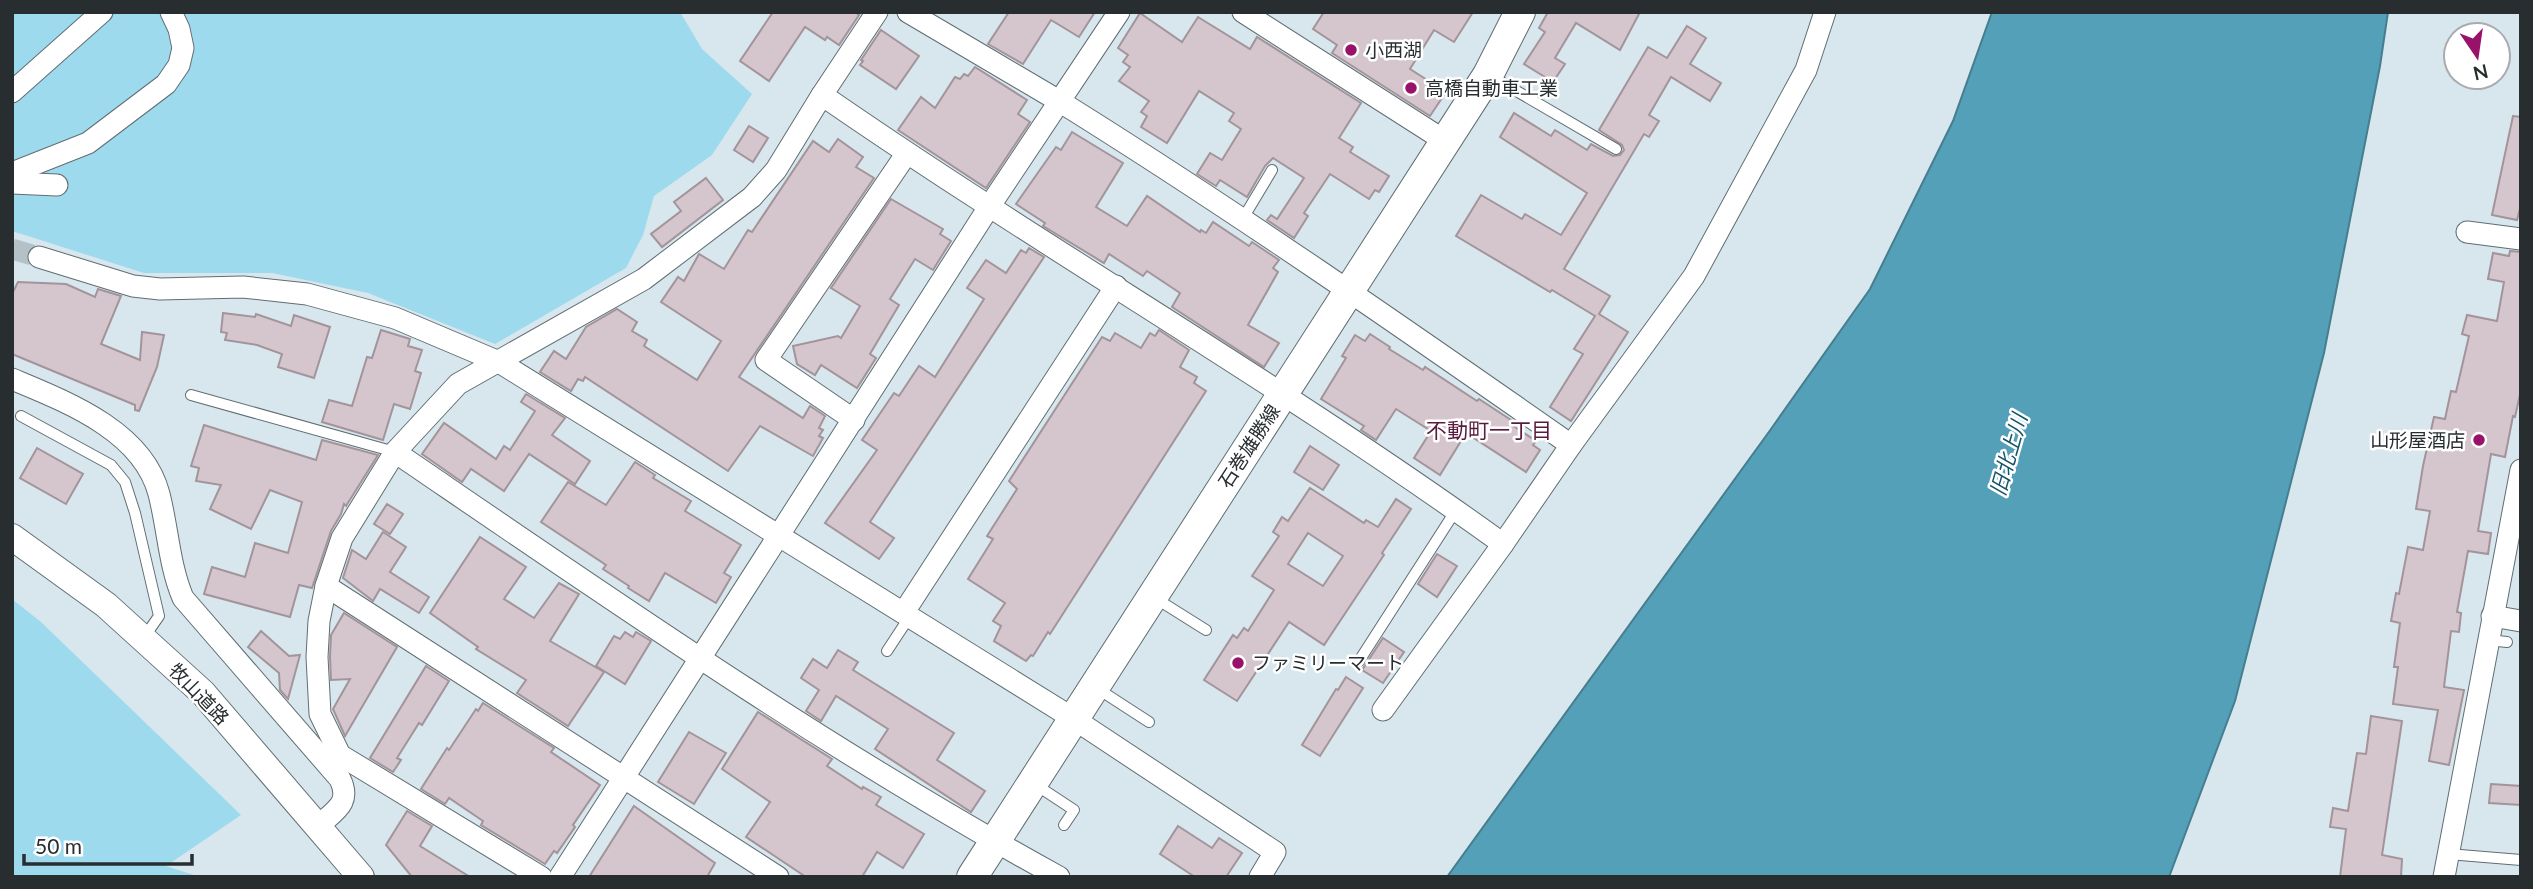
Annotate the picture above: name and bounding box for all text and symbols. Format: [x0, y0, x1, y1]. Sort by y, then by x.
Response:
north arrow [2442, 21, 2512, 91]
place label: 小西湖 [1365, 38, 1422, 61]
marker: 小西湖 [1343, 42, 1359, 58]
text: N [2471, 60, 2491, 86]
place label: 高橋自動車工業 [1425, 76, 1558, 99]
marker: 高橋自動車工業 [1403, 80, 1419, 96]
street label: 石巻雄勝線 [1213, 400, 1284, 492]
water label: 旧北上川 [1984, 409, 2032, 498]
district label: 不動町一丁目 [1426, 417, 1552, 442]
place label: 山形屋酒店 [2370, 428, 2465, 451]
marker: 山形屋酒店 [2471, 432, 2487, 448]
place label: ファミリーマート [1252, 651, 1404, 674]
marker: ファミリーマート [1230, 655, 1246, 671]
street label: 牧山道路 [165, 658, 234, 729]
scale bar [24, 822, 192, 866]
text: 50 m [35, 833, 82, 858]

